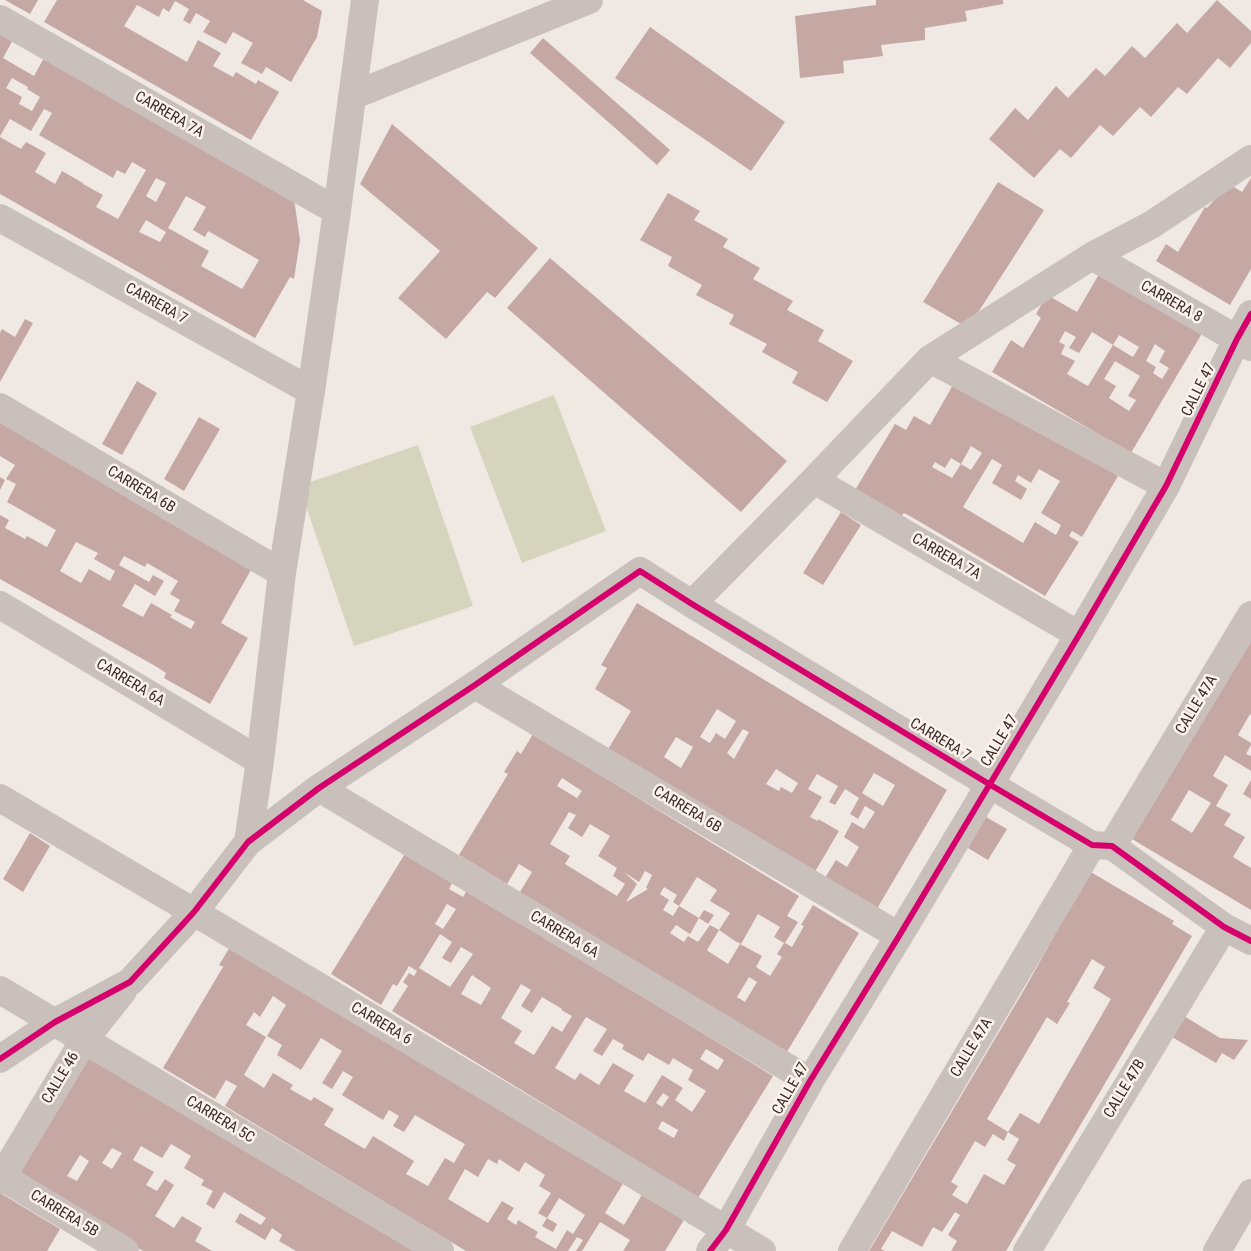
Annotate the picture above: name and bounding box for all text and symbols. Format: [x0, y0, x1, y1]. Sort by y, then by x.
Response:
street label: CARRERA 7A [131, 88, 207, 142]
street label: CARRERA 8 [1137, 277, 1205, 327]
street label: CARRERA 7 [122, 280, 190, 328]
street label: CALLE 47 [1178, 360, 1220, 420]
street label: CARRERA 6B [104, 463, 178, 517]
street label: CARRERA 7A [908, 530, 984, 584]
street label: CARRERA 6A [93, 656, 167, 710]
street label: CALLE 47A [1172, 672, 1222, 738]
street label: CALLE 47 [978, 712, 1022, 770]
street label: CARRERA 7 [906, 715, 974, 765]
street label: CARRERA 6B [650, 783, 724, 837]
street label: CARRERA 6A [527, 908, 601, 962]
street label: CARRERA 6 [347, 999, 415, 1049]
street label: CALLE 47A [947, 1015, 997, 1081]
street label: CALLE 46 [39, 1049, 83, 1107]
street label: CALLE 47B [1100, 1056, 1150, 1122]
street label: CALLE 47 [769, 1060, 813, 1118]
street label: CARRERA 5C [183, 1093, 257, 1147]
street label: CARRERA 5B [27, 1187, 101, 1241]

